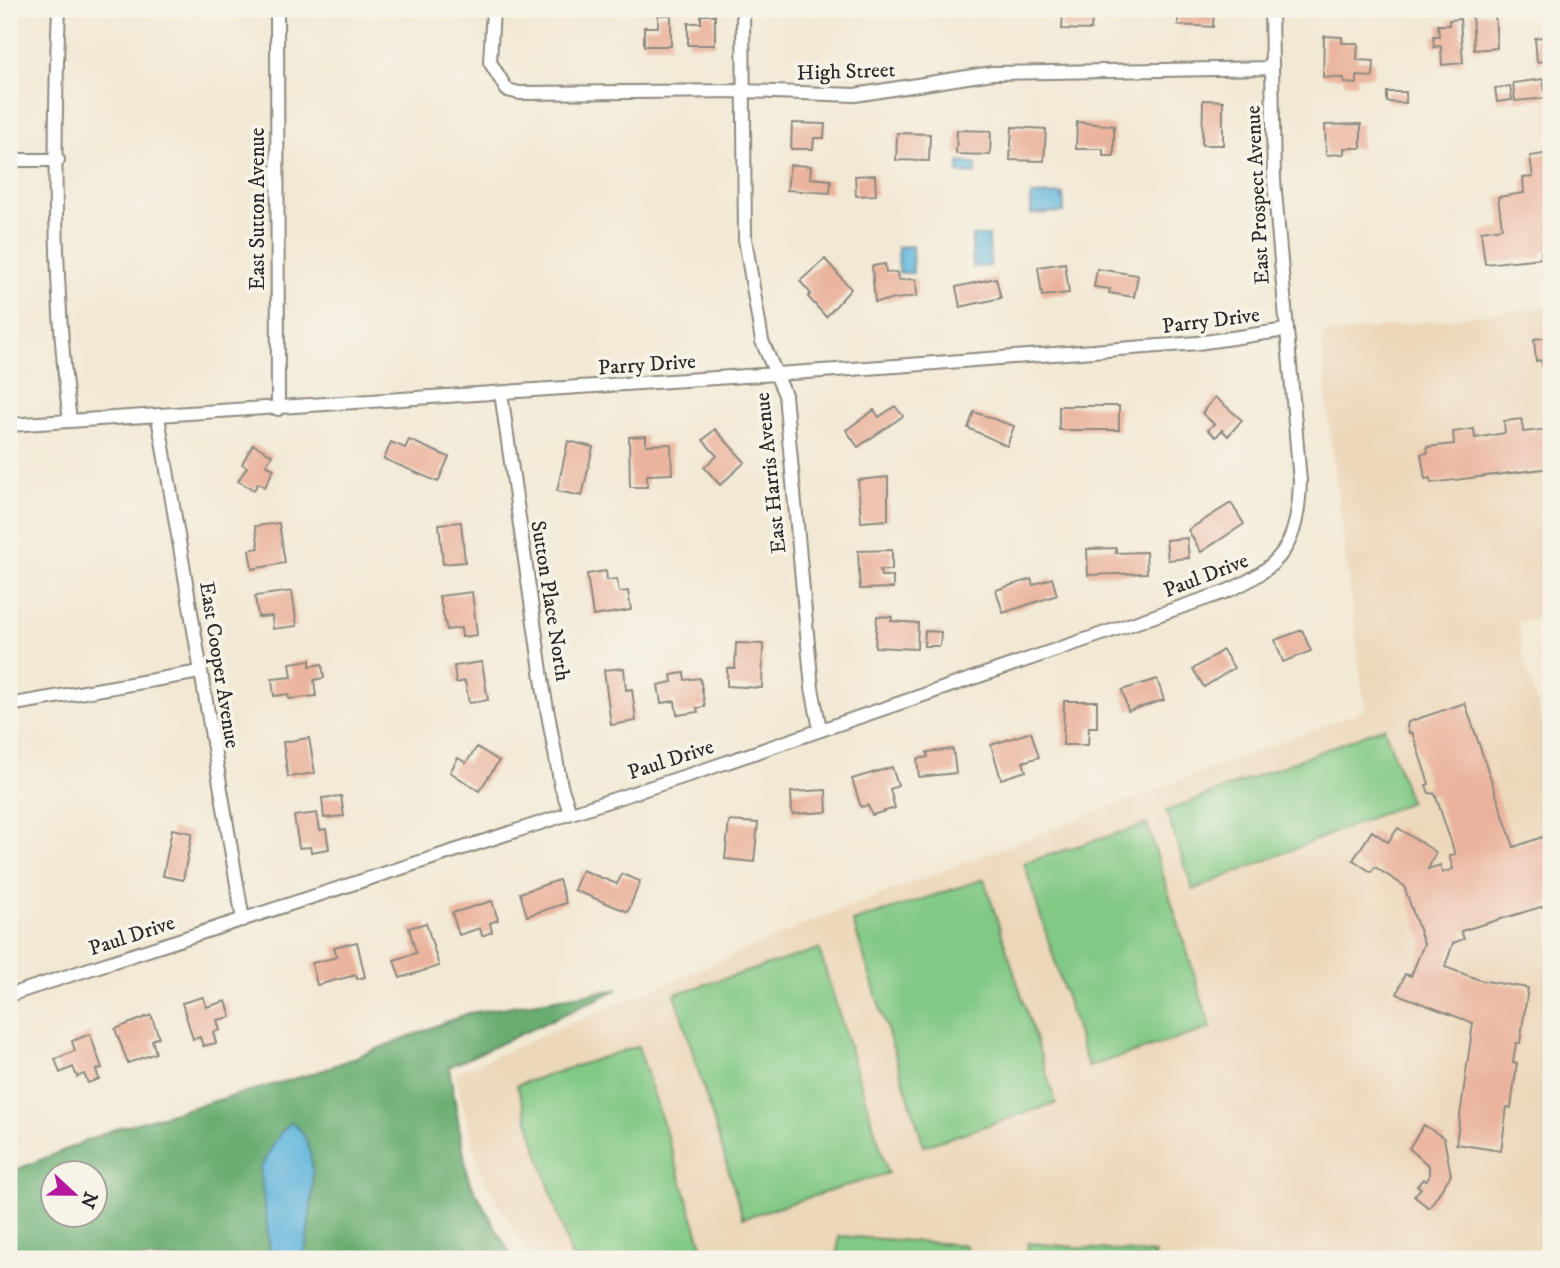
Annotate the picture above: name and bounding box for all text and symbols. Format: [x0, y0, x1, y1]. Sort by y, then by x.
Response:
street label: High Street [796, 57, 896, 87]
street label: East Prospect Avenue [1240, 104, 1276, 285]
street label: East Sutton Avenue [245, 127, 271, 290]
street label: Parry Drive [1161, 302, 1262, 340]
street label: Parry Drive [597, 349, 697, 381]
street label: East Harris Avenue [750, 391, 792, 555]
street label: Sutton Place North [524, 519, 576, 683]
street label: Paul Drive [1160, 548, 1252, 604]
street label: East Cooper Avenue [193, 580, 245, 751]
street label: Paul Drive [625, 734, 718, 786]
street label: Paul Drive [86, 910, 179, 962]
north arrow [38, 1160, 108, 1230]
text: N [75, 1188, 102, 1212]

